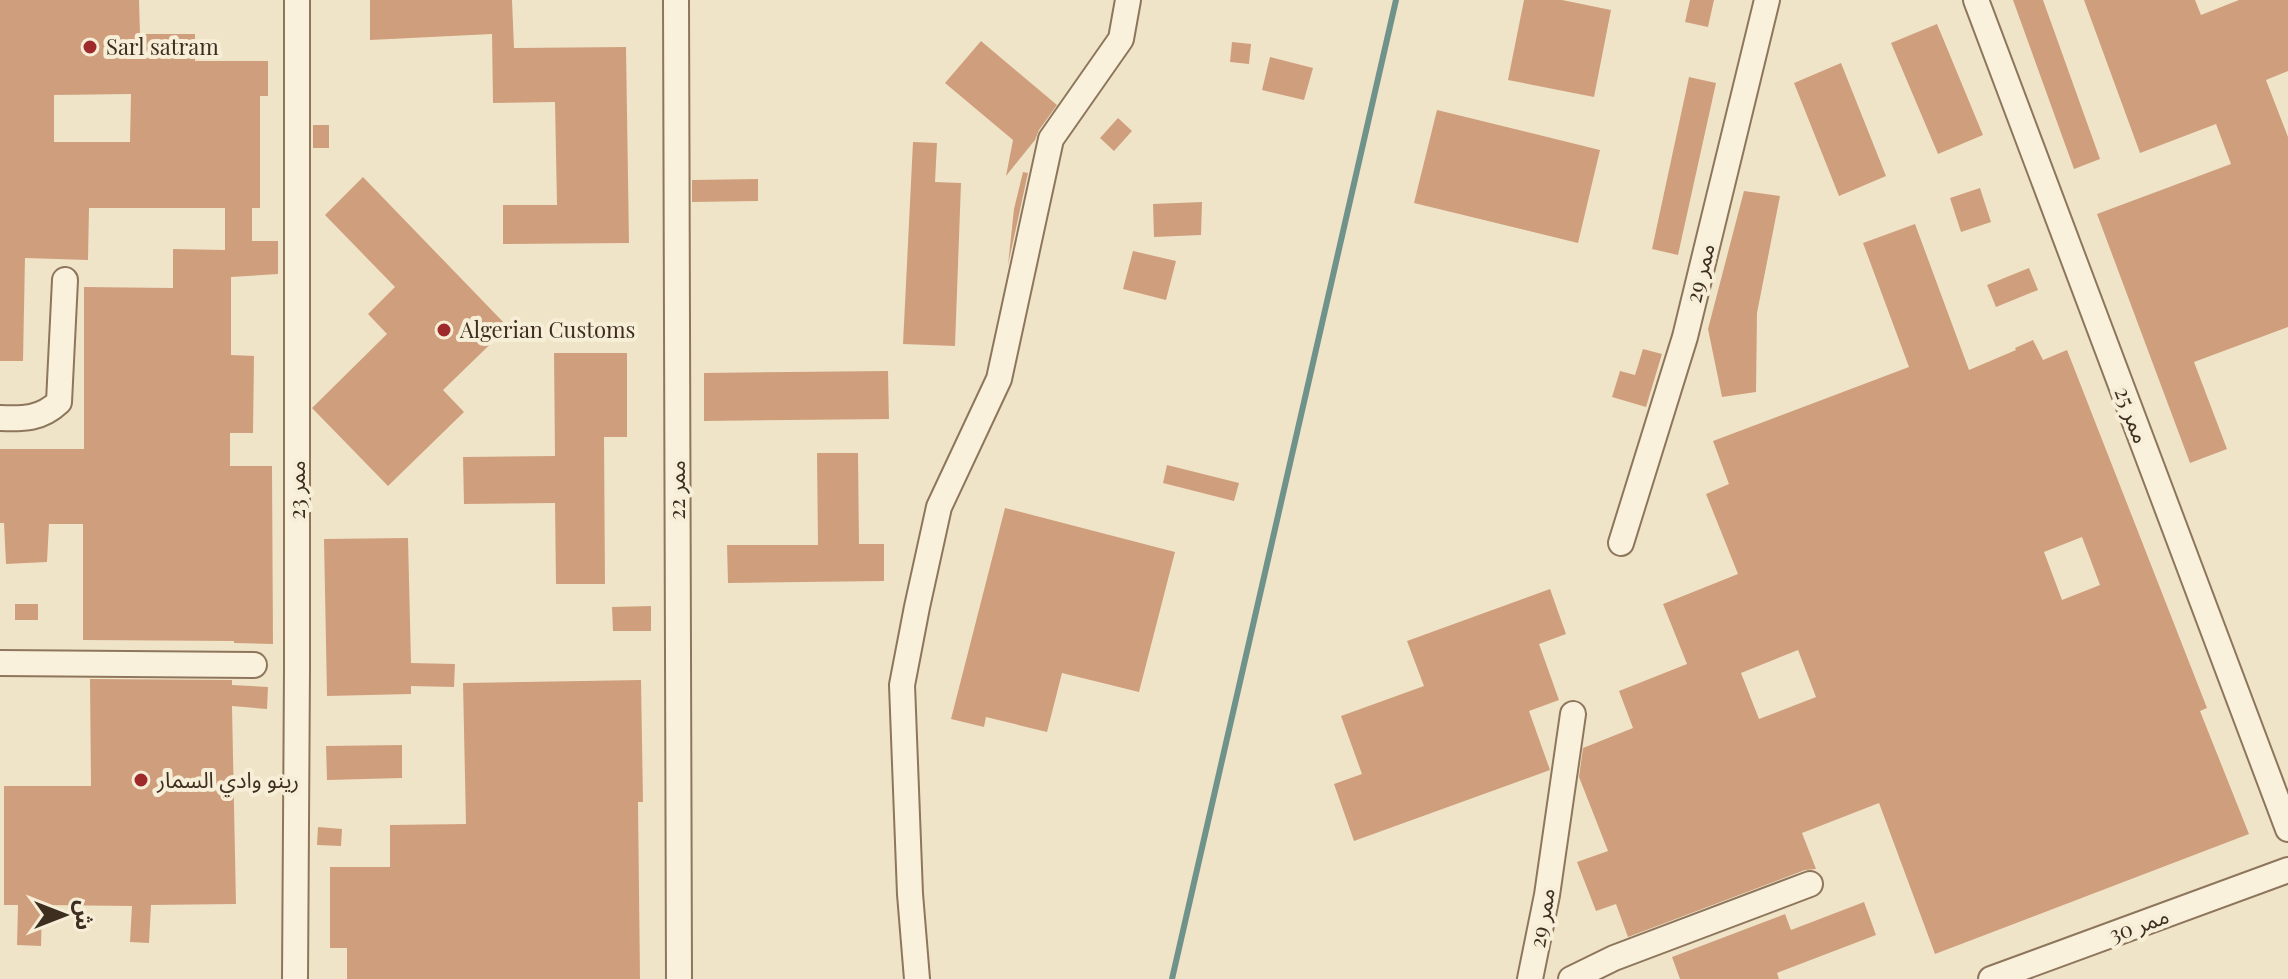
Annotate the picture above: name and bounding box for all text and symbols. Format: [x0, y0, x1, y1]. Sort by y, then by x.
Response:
place label: Sarl satram [106, 31, 219, 61]
marker: Sarl satram [81, 38, 99, 56]
street label: ممر 29 [1677, 240, 1721, 306]
place label: Algerian Customs [459, 314, 635, 344]
marker: Algerian Customs [435, 321, 453, 339]
street label: ممر 25 [2109, 382, 2157, 447]
street label: ممر 22 [661, 460, 691, 520]
street label: ممر 23 [281, 461, 311, 519]
place label: رينو وادي السمار [156, 764, 299, 797]
marker: رينو وادي السمار [132, 771, 150, 789]
north arrow [24, 875, 104, 955]
street label: ممر 29 [1521, 886, 1561, 950]
street label: ممر 30 [2105, 899, 2173, 949]
text: ش [70, 900, 100, 930]

